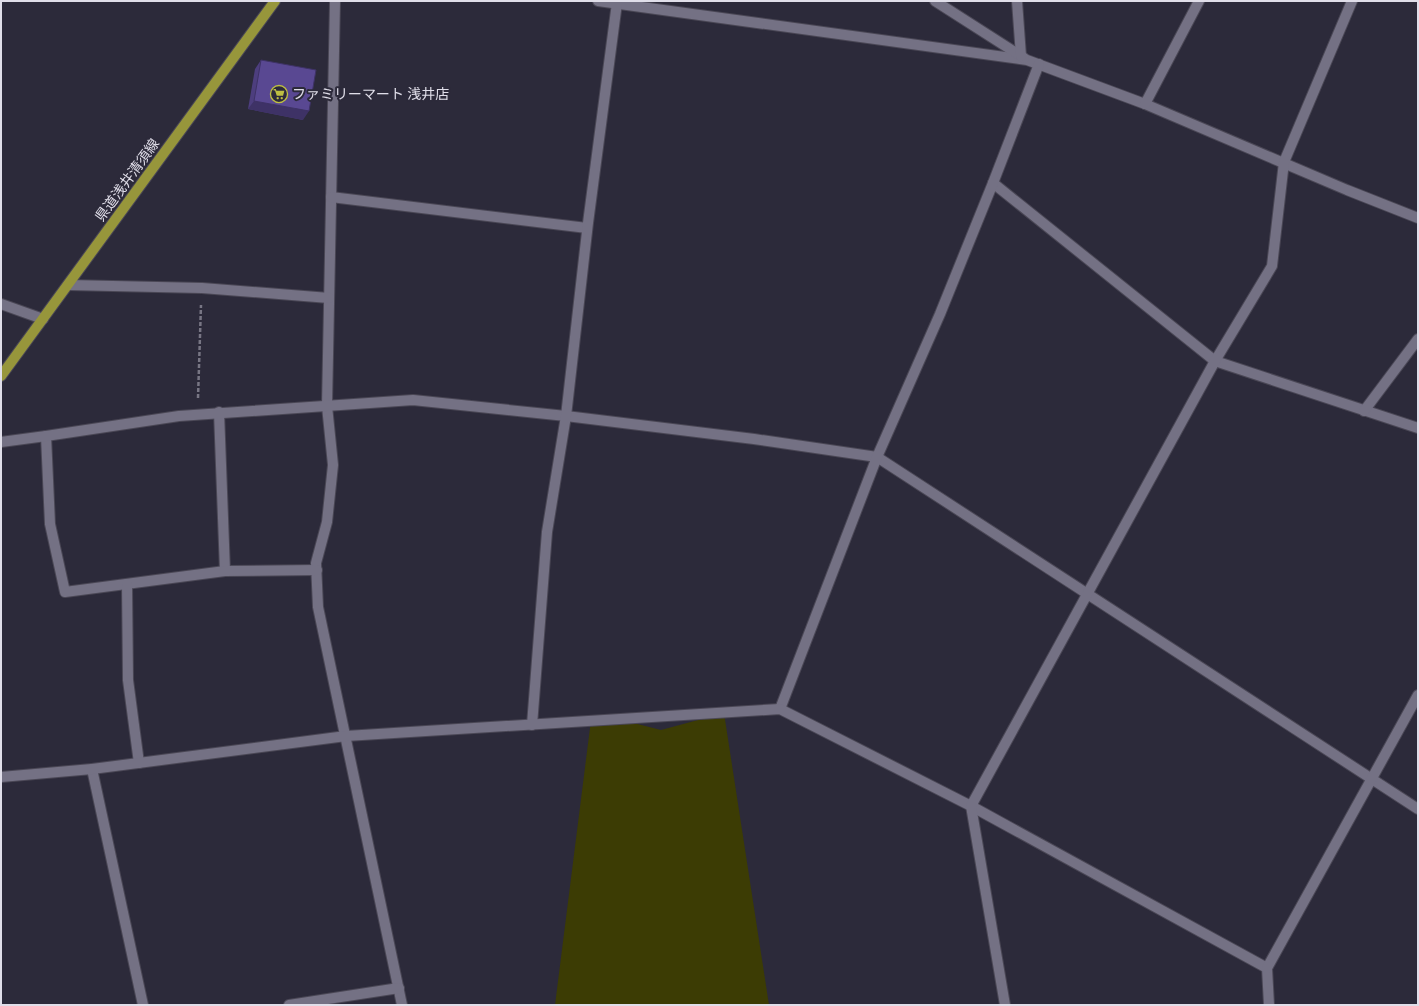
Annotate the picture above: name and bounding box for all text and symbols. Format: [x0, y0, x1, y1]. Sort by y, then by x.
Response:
supermarket icon: ファミリーマート 浅井店 [269, 84, 289, 104]
place label: ファミリーマート 浅井店 [292, 85, 449, 103]
street label: 県道浅井清須線 [91, 135, 163, 225]

